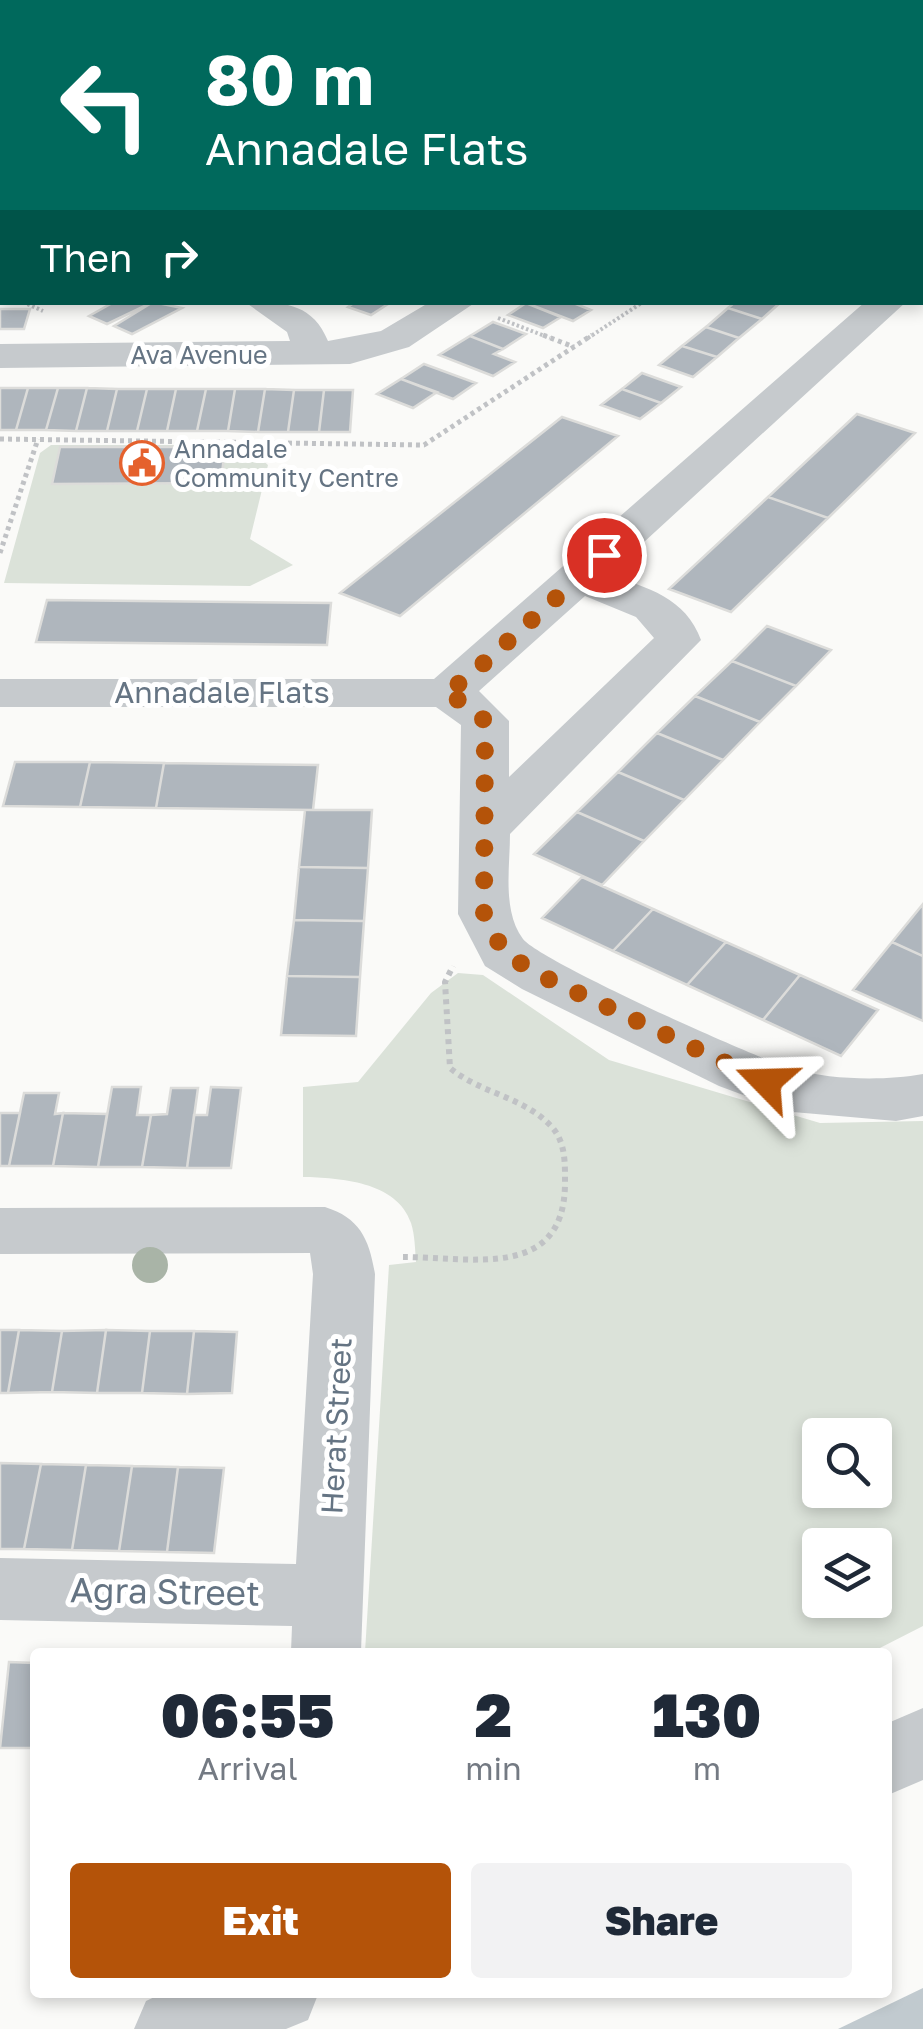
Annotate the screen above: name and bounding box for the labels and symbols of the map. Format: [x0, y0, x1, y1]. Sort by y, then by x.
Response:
street label: Ava Avenue [130, 339, 268, 370]
place label: Annadale Community Centre [174, 433, 399, 493]
public building icon: Annadale Community Centre [119, 440, 165, 486]
pin [562, 513, 647, 598]
street label: Annadale Flats [114, 674, 330, 710]
position arrow [714, 1030, 818, 1134]
street label: Herat Street [313, 1337, 359, 1515]
street label: Agra Street [70, 1568, 260, 1614]

